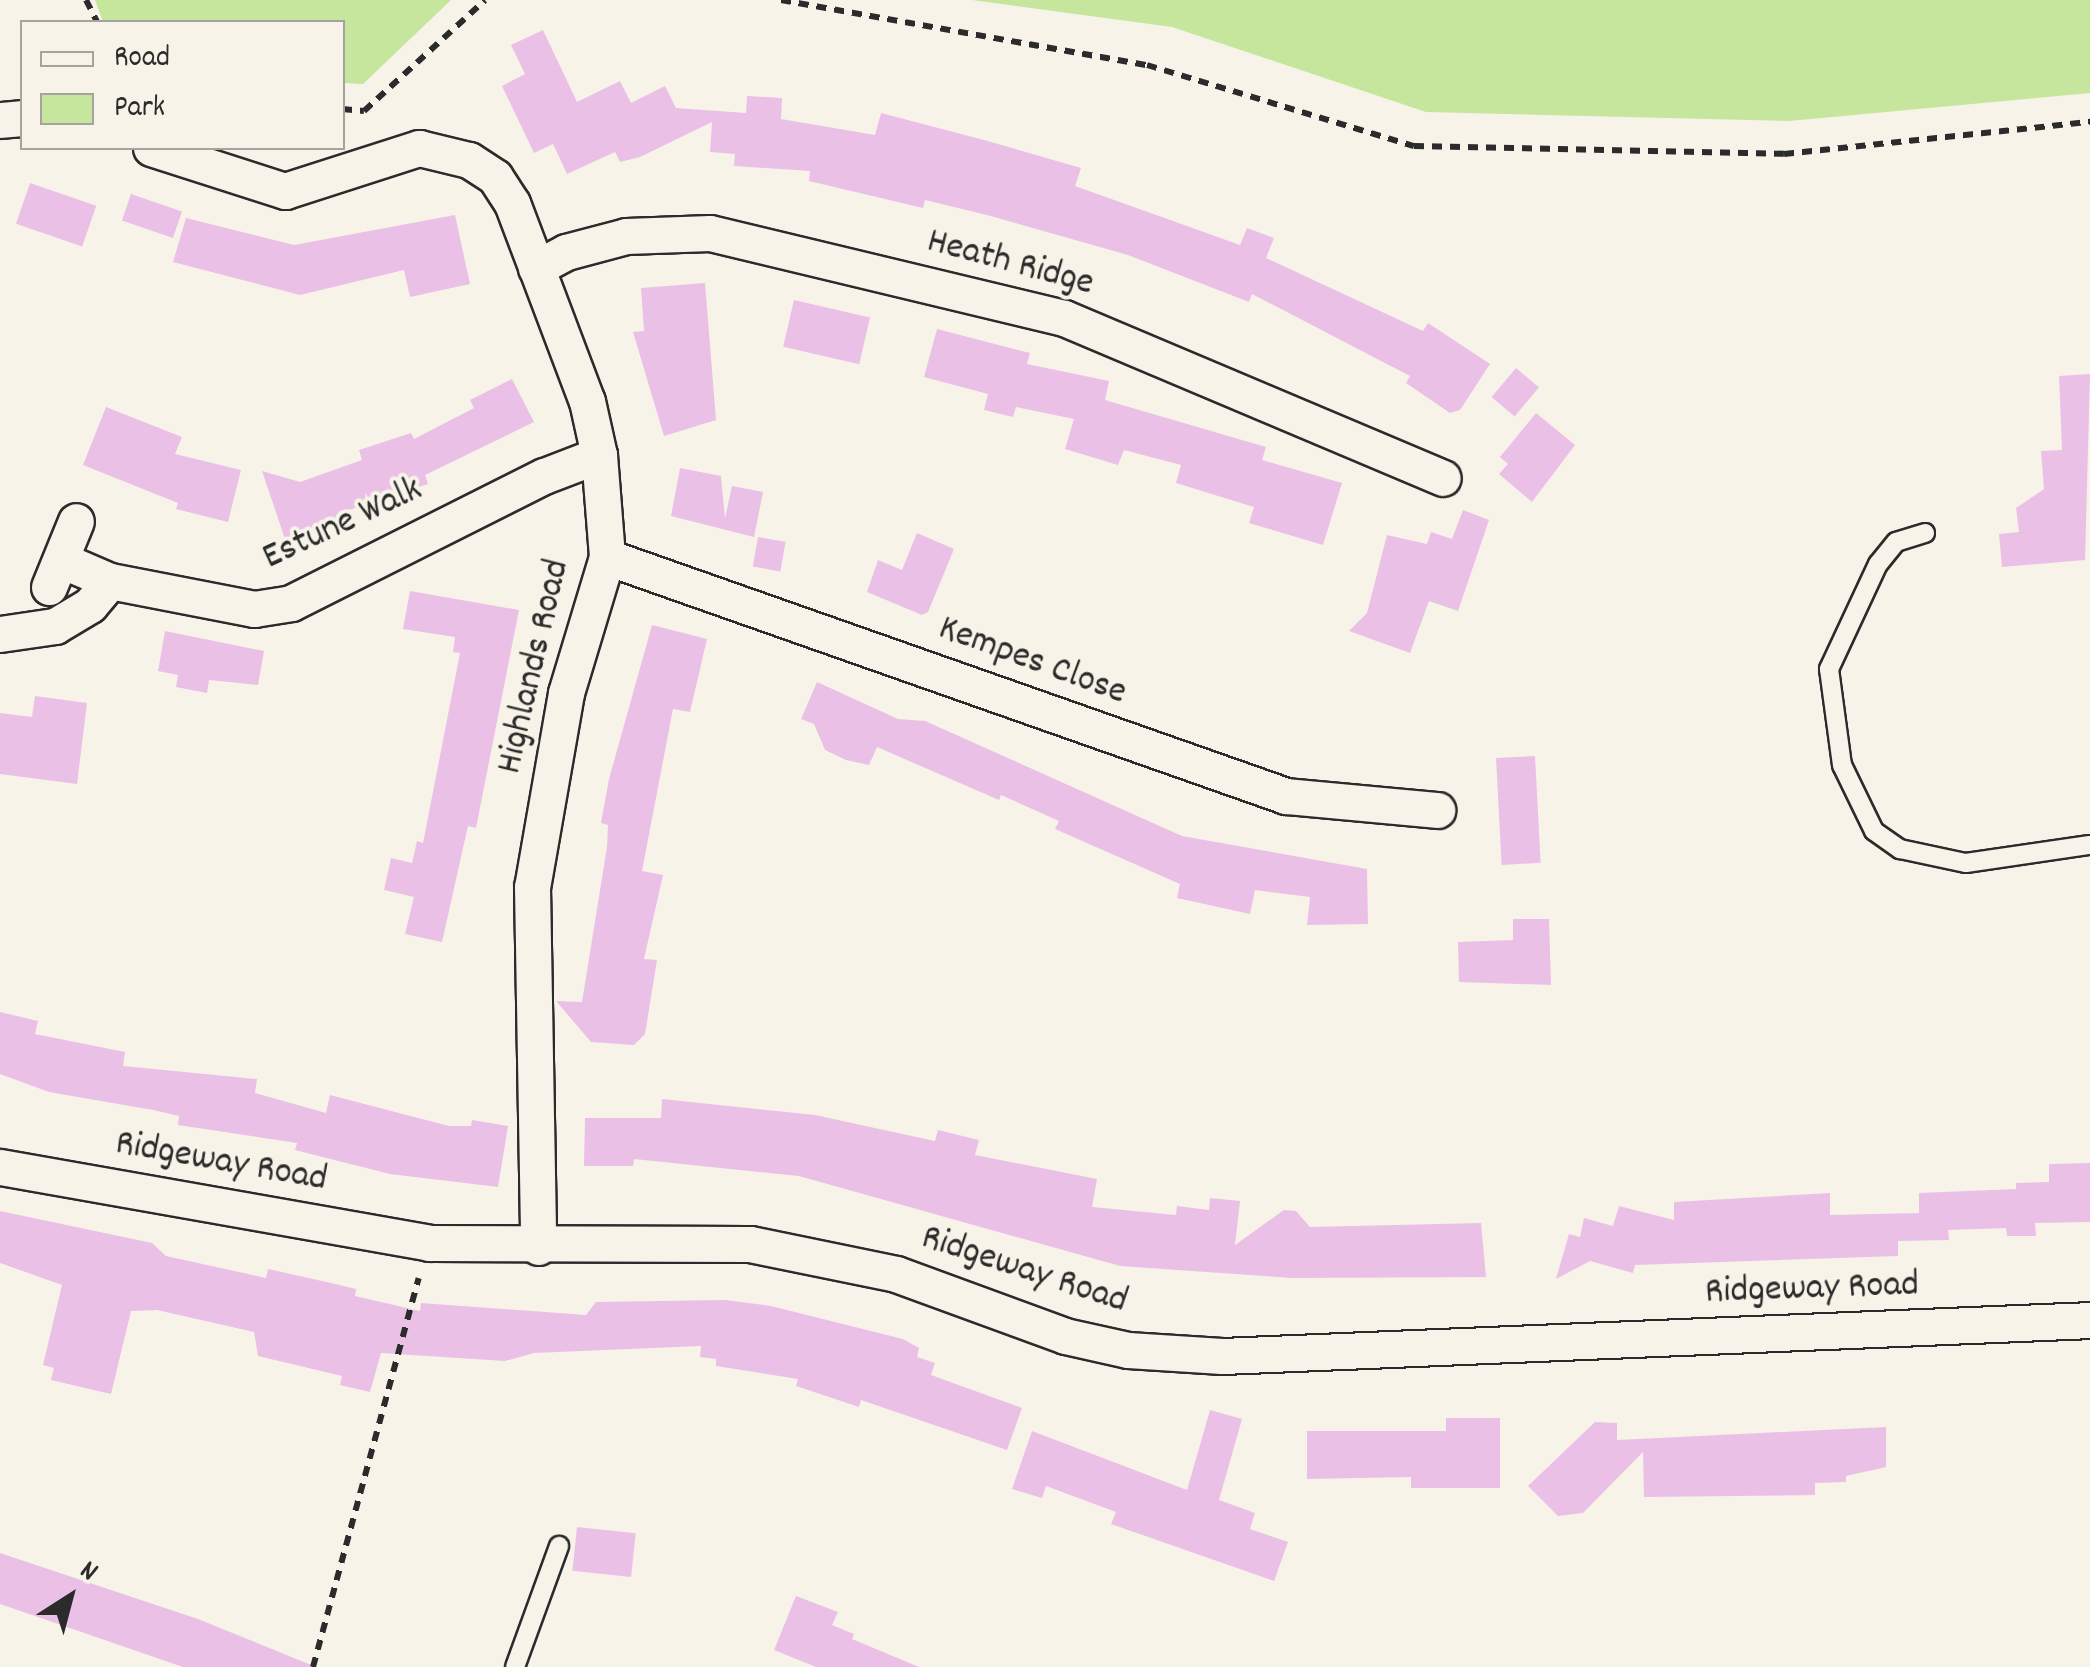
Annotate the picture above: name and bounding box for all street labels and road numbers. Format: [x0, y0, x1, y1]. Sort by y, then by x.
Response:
street label: Heath Ridge [922, 220, 1098, 308]
street label: Estune Walk [256, 468, 430, 582]
street label: Highlands Road [488, 555, 582, 779]
street label: Kempes Close [932, 607, 1132, 717]
street label: Ridgeway Road [112, 1122, 330, 1204]
street label: Ridgeway Road [915, 1216, 1133, 1326]
street label: Ridgeway Road [1704, 1263, 1920, 1317]

